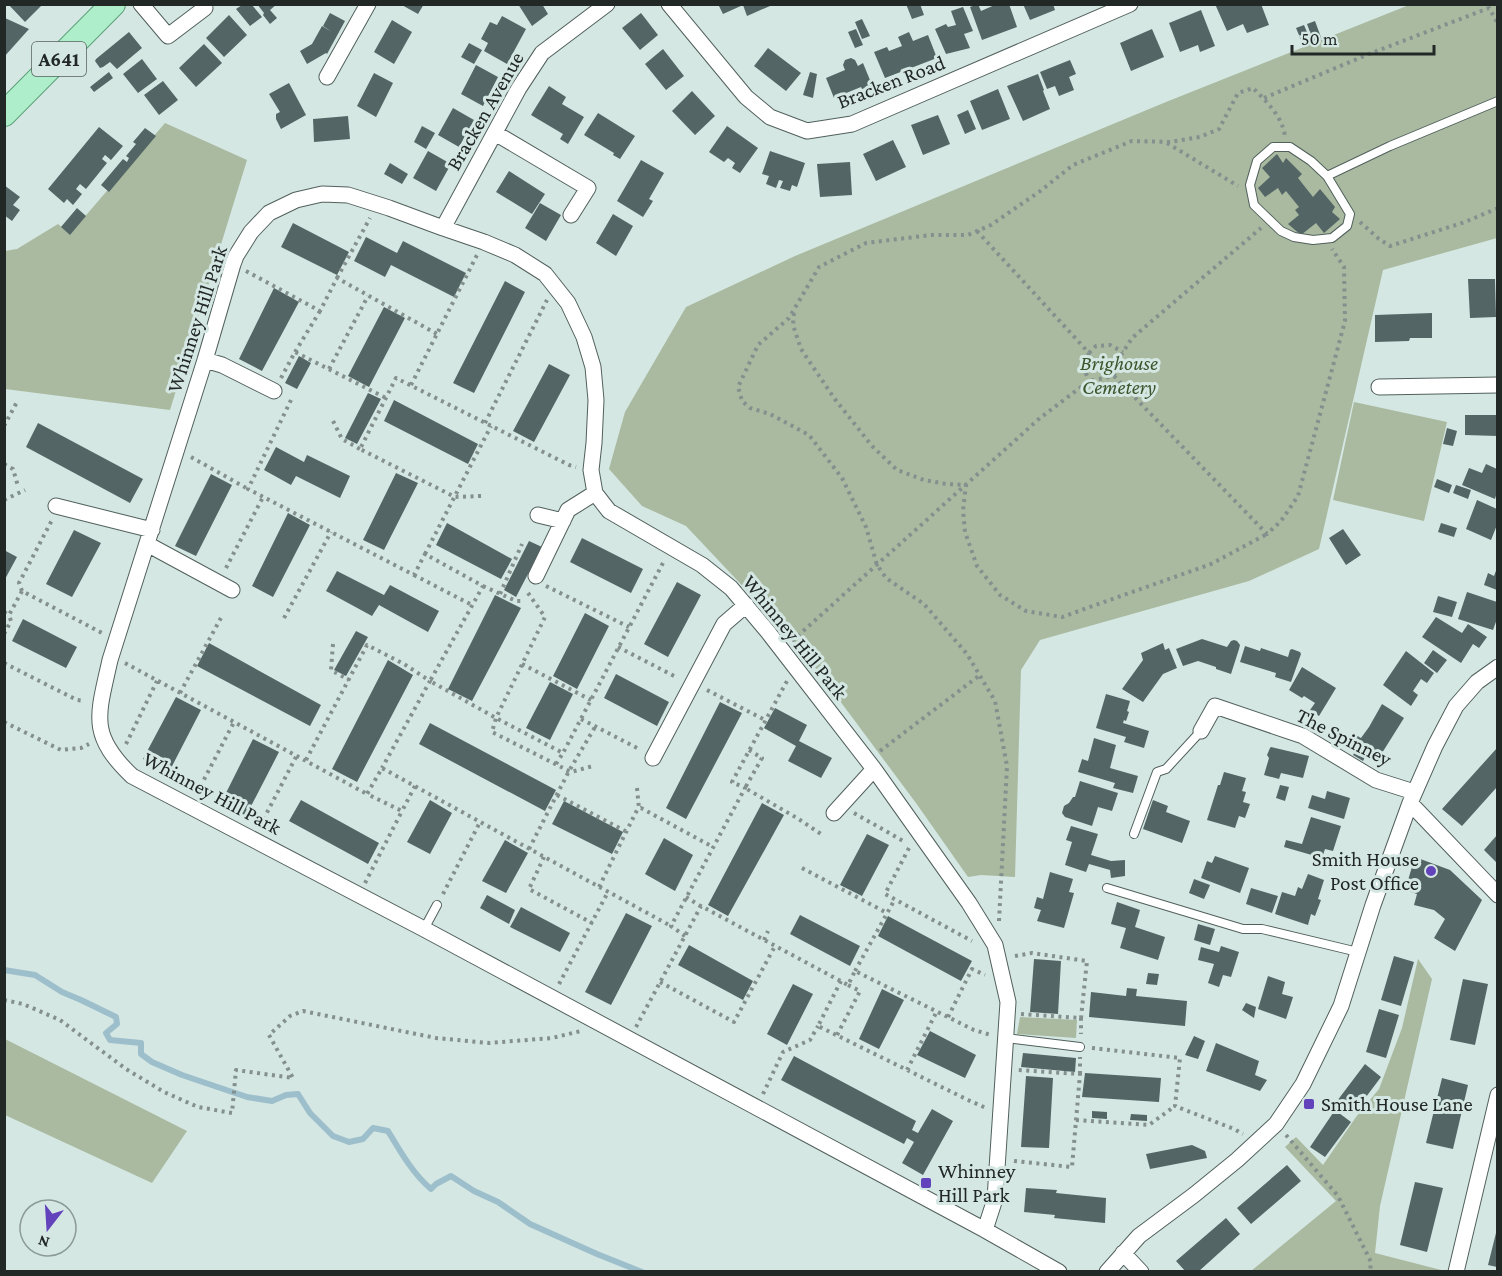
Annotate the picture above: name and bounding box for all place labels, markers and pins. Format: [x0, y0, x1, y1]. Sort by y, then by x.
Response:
place label: Smith House Post Office [1312, 847, 1419, 895]
marker: Smith House Post Office [1424, 864, 1438, 878]
place label: Smith House Lane [1321, 1092, 1473, 1116]
marker: Smith House Lane [1302, 1097, 1316, 1111]
place label: Whinney Hill Park [938, 1159, 1016, 1207]
marker: Whinney Hill Park [919, 1176, 933, 1190]

